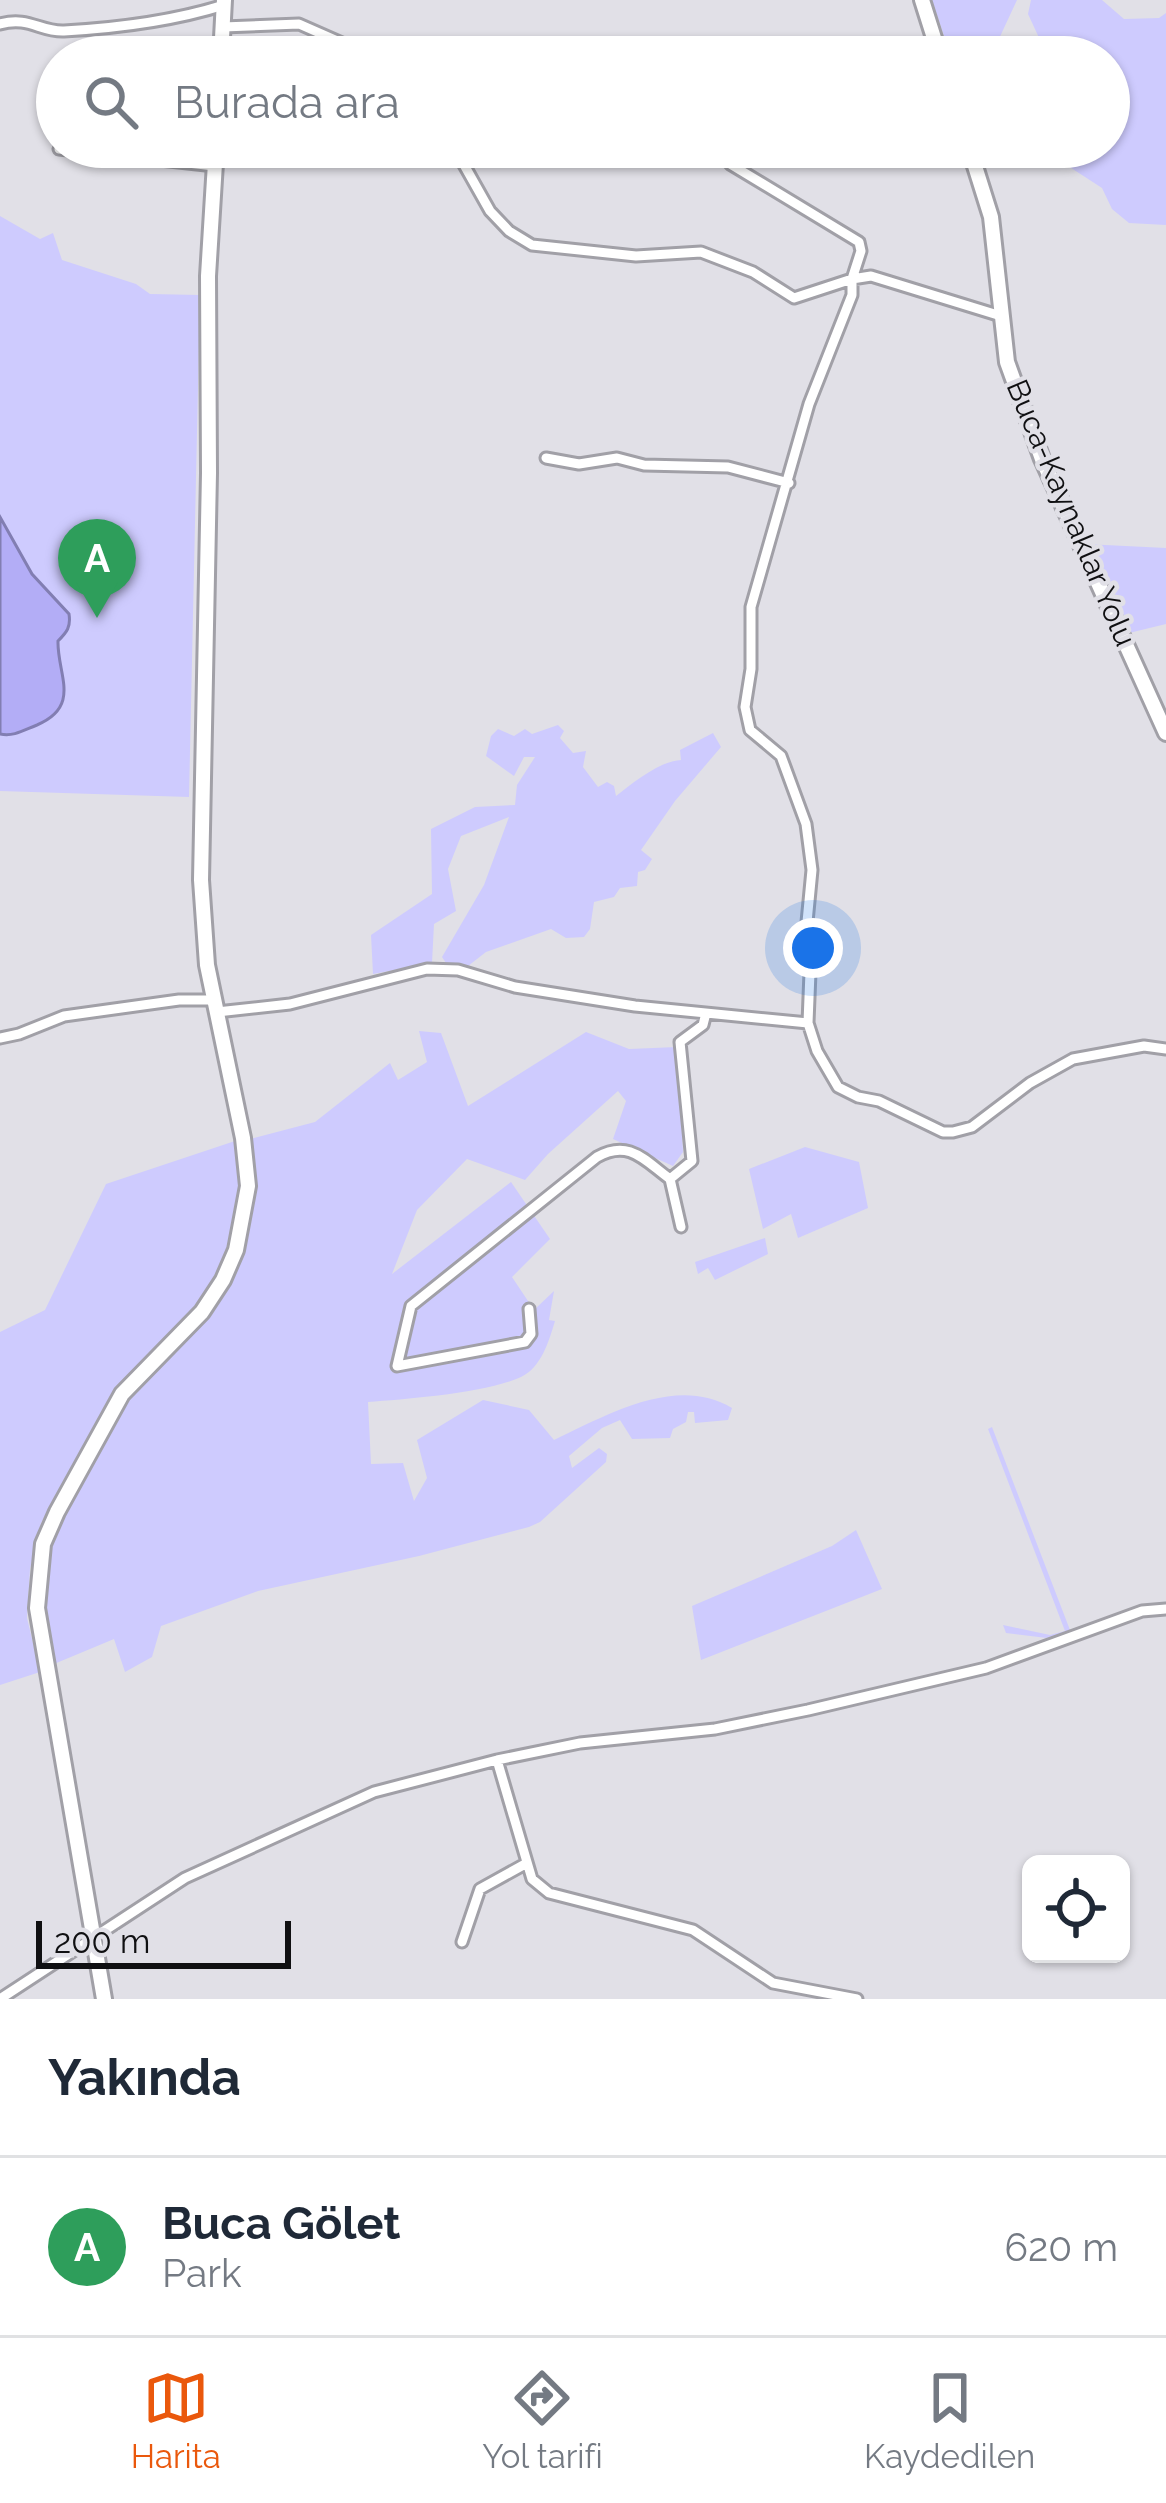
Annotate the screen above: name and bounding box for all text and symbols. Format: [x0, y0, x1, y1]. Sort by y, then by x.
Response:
search box [36, 36, 1130, 168]
icon: search [78, 69, 144, 135]
text: Burada ara [174, 76, 400, 129]
street label: Buca-Kaynaklar Yolu [999, 374, 1143, 651]
pin: A [58, 519, 136, 618]
your location [783, 918, 843, 978]
map controls [1022, 1855, 1130, 1963]
button: locate [1022, 1855, 1130, 1963]
scale bar [36, 1915, 291, 1968]
text: 200 m [54, 1922, 150, 1961]
text: Yakında [48, 2047, 241, 2107]
text: Buca Gölet [162, 2197, 400, 2250]
text: A [74, 2224, 100, 2270]
text: 620 m [1005, 2224, 1118, 2270]
text: Park [162, 2250, 242, 2296]
tab: Harita [131, 2365, 221, 2476]
tab: Yol tarifi [482, 2365, 603, 2476]
tab: Kaydedilen [864, 2365, 1035, 2476]

